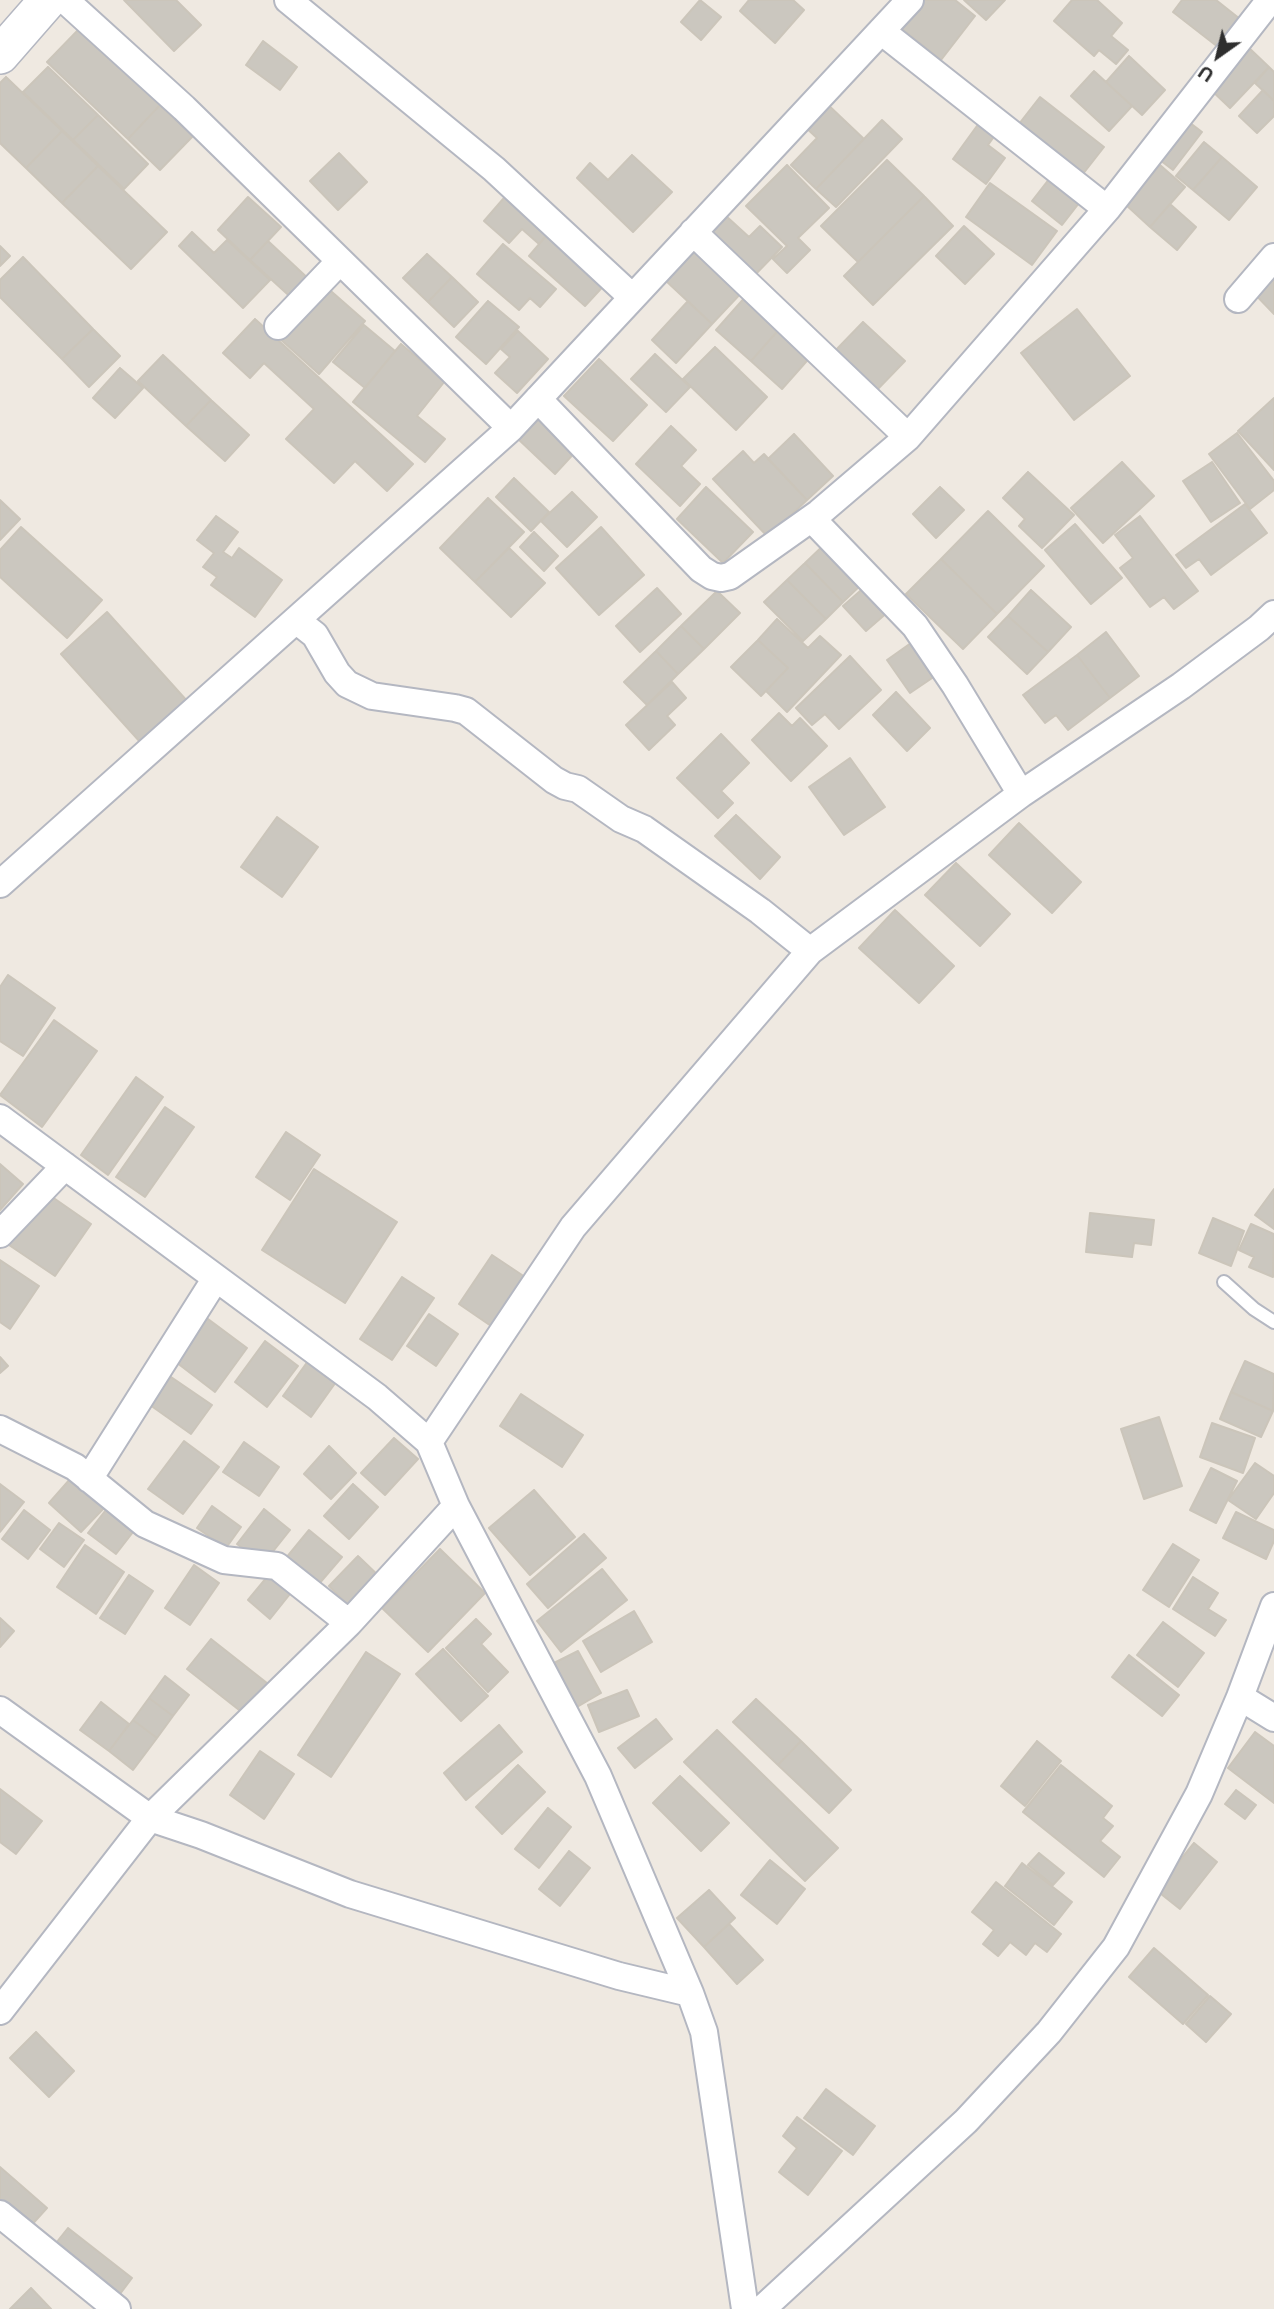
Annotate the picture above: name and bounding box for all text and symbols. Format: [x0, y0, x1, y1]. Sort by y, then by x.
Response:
north arrow [1183, 21, 1253, 91]
text: U [1194, 61, 1218, 86]

